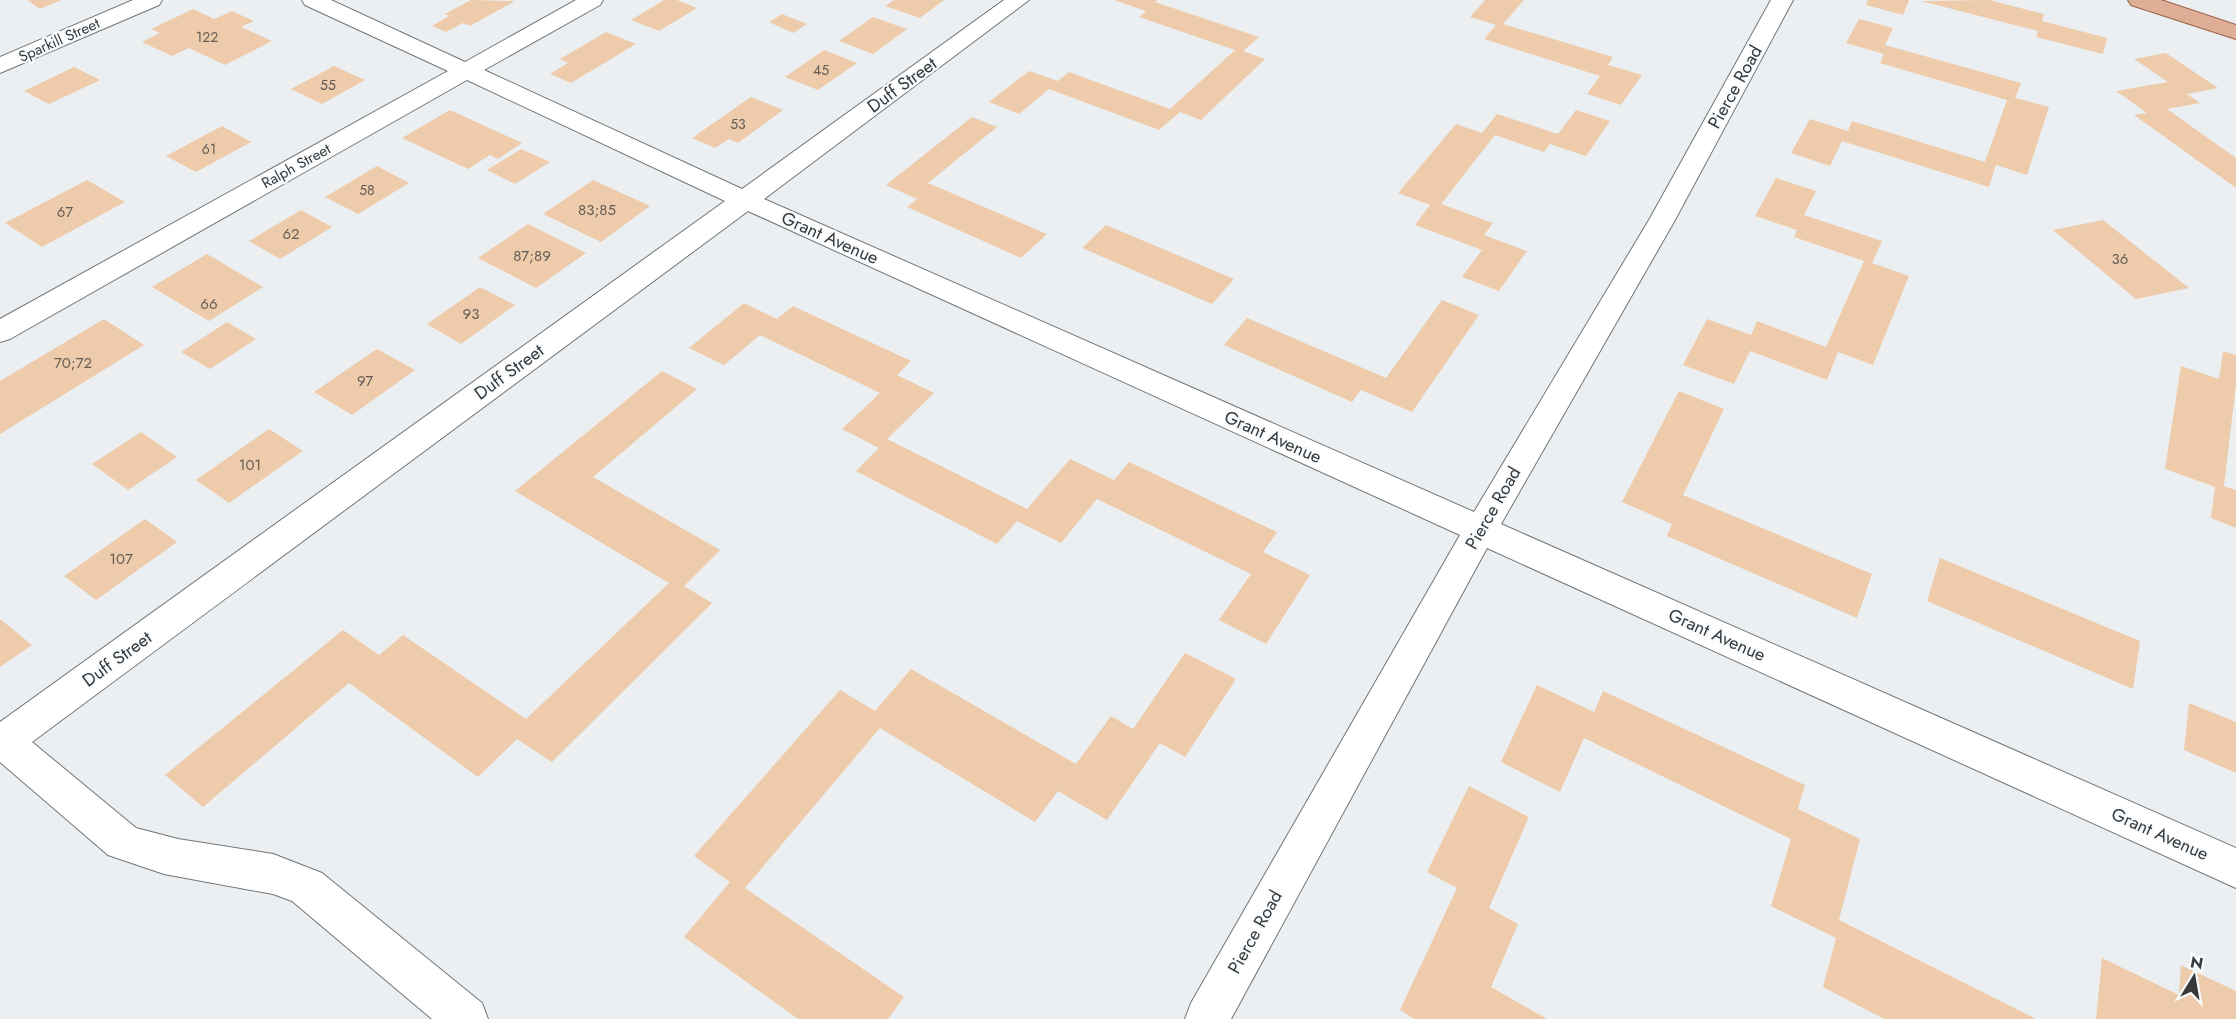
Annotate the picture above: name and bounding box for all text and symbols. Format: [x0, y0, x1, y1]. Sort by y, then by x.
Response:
street label: Sparkill Street [15, 12, 103, 68]
house number: 122 [196, 27, 218, 47]
street label: Pierce Road [1701, 41, 1769, 133]
street label: Duff Street [862, 50, 943, 119]
house number: 45 [813, 60, 829, 80]
house number: 55 [320, 75, 336, 95]
house number: 53 [730, 114, 746, 134]
street label: Ralph Street [258, 138, 335, 194]
house number: 61 [202, 139, 216, 159]
house number: 58 [359, 180, 375, 200]
house number: 83;85 [578, 199, 616, 221]
house number: 67 [57, 201, 73, 223]
street label: Grant Avenue [777, 205, 883, 271]
house number: 62 [282, 223, 300, 245]
house number: 87;89 [513, 245, 551, 267]
house number: 36 [2112, 248, 2128, 270]
house number: 66 [200, 293, 218, 315]
house number: 93 [463, 303, 479, 325]
street label: Duff Street [469, 337, 550, 406]
house number: 70;72 [54, 352, 92, 374]
house number: 97 [357, 370, 373, 392]
street label: Grant Avenue [1220, 404, 1326, 470]
house number: 101 [239, 454, 261, 476]
street label: Pierce Road [1459, 462, 1527, 554]
house number: 107 [109, 548, 133, 570]
street label: Grant Avenue [1664, 602, 1770, 668]
street label: Duff Street [77, 624, 158, 693]
street label: Grant Avenue [2107, 801, 2213, 867]
street label: Pierce Road [1221, 886, 1289, 978]
north arrow [2164, 947, 2224, 1007]
text: N [2188, 950, 2205, 975]

